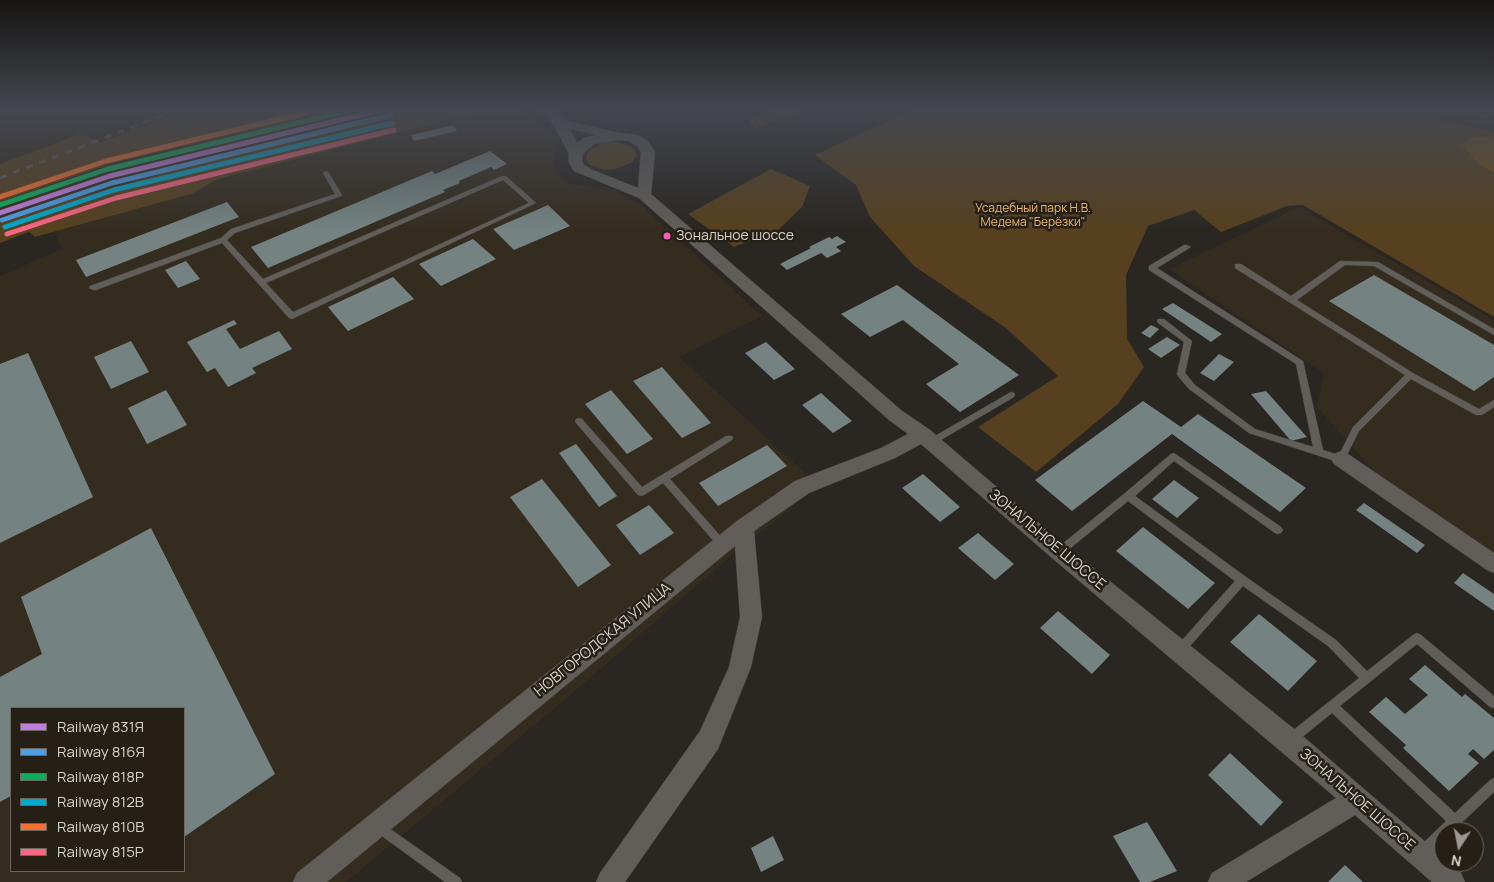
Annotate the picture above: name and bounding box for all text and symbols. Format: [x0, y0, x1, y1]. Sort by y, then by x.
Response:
park label: Усадебный парк Н.В. Медема "Берёзки" [975, 202, 1091, 230]
place label: Зональное шоссе [676, 228, 794, 244]
marker: Зональное шоссе [662, 231, 672, 241]
street label: ЗОНАЛЬНОЕ ШОССЕ [985, 486, 1109, 594]
street label: НОВГОРОДСКАЯ УЛИЦА [531, 579, 675, 701]
legend [10, 707, 185, 872]
text: Railway 831Я [57, 716, 144, 737]
text: Railway 816Я [57, 741, 145, 762]
street label: ЗОНАЛЬНОЕ ШОССЕ [1296, 745, 1418, 855]
text: Railway 818Р [57, 766, 144, 787]
text: Railway 812В [57, 791, 144, 812]
text: Railway 810В [57, 816, 145, 837]
north arrow [1434, 822, 1484, 872]
text: Railway 815Р [57, 841, 144, 862]
text: N [1449, 851, 1463, 872]

